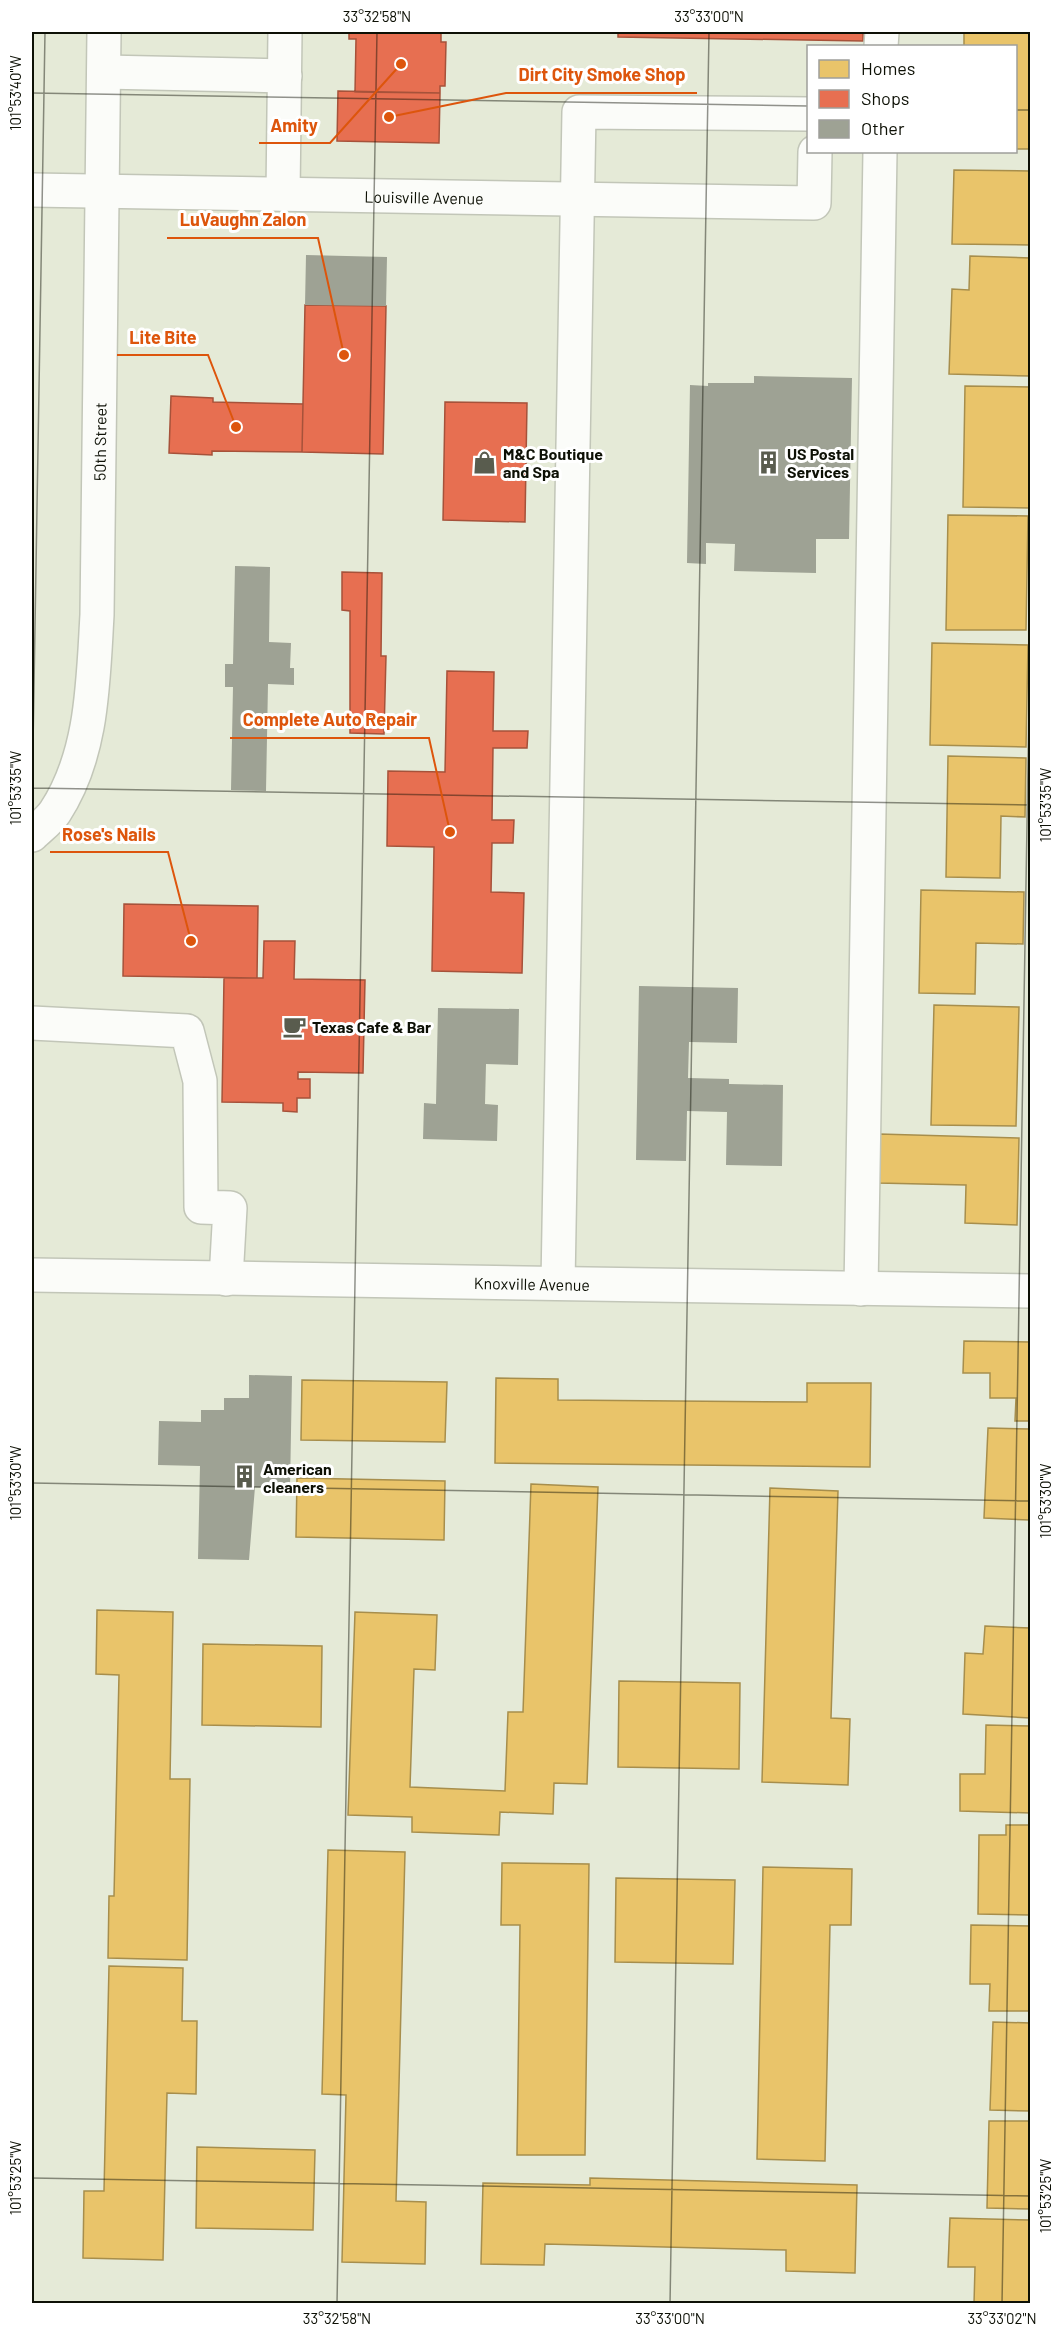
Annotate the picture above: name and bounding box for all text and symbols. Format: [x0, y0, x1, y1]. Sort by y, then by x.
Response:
text: 33°32'58"N [343, 7, 411, 25]
text: 33°33'00"N [674, 7, 744, 25]
legend [807, 45, 1017, 153]
text: 101°53'40"W [6, 55, 24, 131]
callout: Dirt City Smoke Shop [506, 57, 697, 93]
text: Homes [861, 57, 915, 79]
text: Dirt City Smoke Shop [519, 63, 685, 85]
text: Shops [861, 87, 910, 109]
callout: Amity [259, 107, 330, 143]
text: Amity [270, 114, 318, 136]
text: Other [861, 117, 905, 139]
street label: Louisville Avenue [364, 186, 484, 207]
callout: LuVaughn Zalon [167, 202, 318, 238]
text: LuVaughn Zalon [180, 208, 306, 230]
callout: Lite Bite [117, 319, 208, 355]
text: Lite Bite [129, 326, 197, 348]
street label: 50th Street [89, 402, 109, 481]
place label: M&C Boutique and Spa [503, 444, 603, 481]
place label: US Postal Services [787, 444, 854, 481]
shop icon: M&C Boutique and Spa [472, 449, 498, 475]
building icon: US Postal Services [756, 449, 782, 475]
callout: Complete Auto Repair [230, 702, 429, 738]
text: Complete Auto Repair [243, 708, 417, 730]
text: 101°53'35"W [6, 751, 24, 825]
text: 101°53'35"W [1036, 768, 1054, 842]
callout: Rose's Nails [50, 816, 168, 852]
text: Rose's Nails [62, 823, 156, 845]
cafe icon: Texas Cafe & Bar [281, 1013, 307, 1039]
place label: Texas Cafe & Bar [312, 1017, 431, 1036]
street label: Knoxville Avenue [474, 1273, 590, 1293]
text: 101°53'30"W [6, 1445, 24, 1521]
place label: American cleaners [263, 1459, 332, 1496]
text: 101°53'30"W [1036, 1463, 1054, 1539]
building icon: American cleaners [232, 1464, 258, 1490]
text: 101°53'25"W [6, 2141, 24, 2215]
text: 101°53'25"W [1036, 2159, 1054, 2233]
text: 33°32'58"N [303, 2309, 371, 2327]
text: 33°33'00"N [635, 2309, 705, 2327]
text: 33°33'02"N [967, 2309, 1037, 2327]

